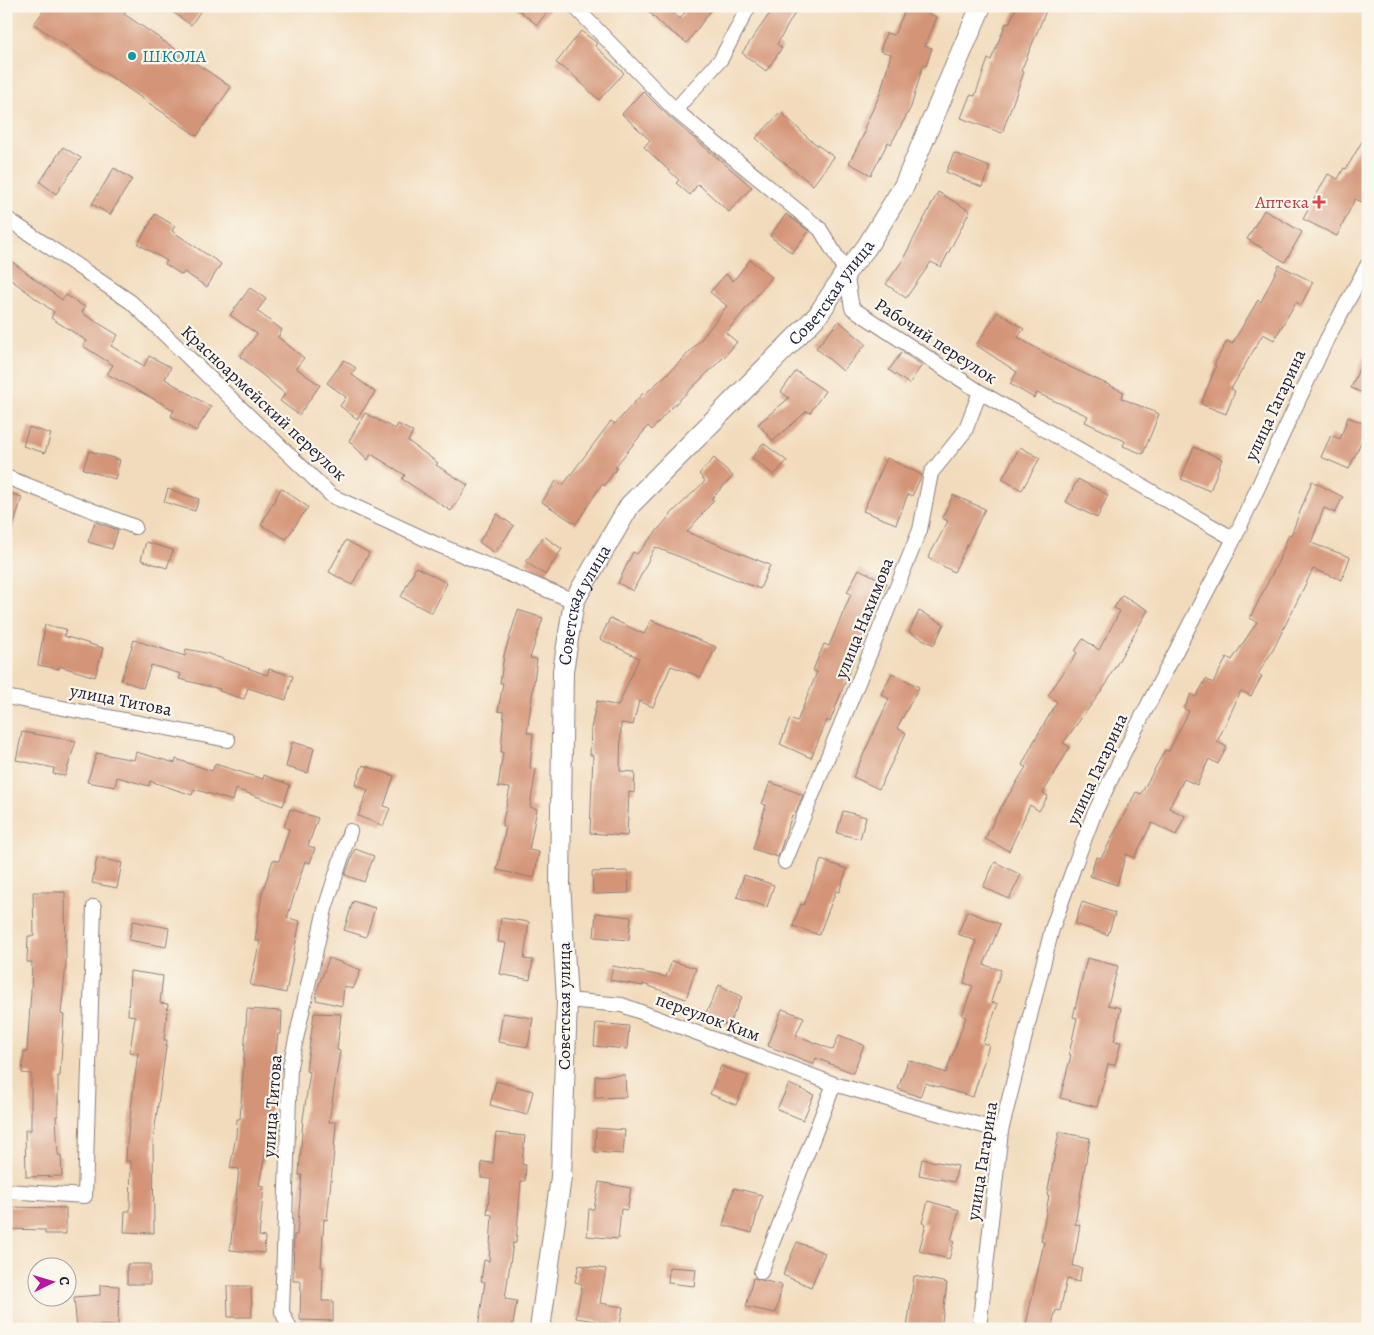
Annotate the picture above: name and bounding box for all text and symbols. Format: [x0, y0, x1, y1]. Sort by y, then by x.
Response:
place label: ШКОЛА [142, 44, 207, 68]
marker: ШКОЛА [126, 50, 138, 62]
place label: Аптека [1254, 190, 1310, 214]
marker: Аптека [1313, 196, 1325, 208]
street label: Советская улица [783, 235, 880, 351]
street label: Рабочий переулок [870, 292, 1002, 390]
street label: Красноармейский переулок [176, 320, 352, 486]
street label: улица Гагарина [1238, 345, 1312, 465]
street label: Советская улица [552, 540, 617, 667]
street label: улица Нахимова [828, 553, 899, 683]
street label: улица Титова [67, 678, 175, 722]
street label: улица Гагарина [1060, 709, 1134, 829]
street label: Советская улица [552, 941, 576, 1070]
street label: переулок Ким [653, 987, 763, 1047]
street label: улица Титова [256, 1053, 288, 1159]
street label: улица Гагарина [961, 1099, 1003, 1223]
north arrow [28, 1258, 78, 1308]
text: С [55, 1276, 74, 1286]

